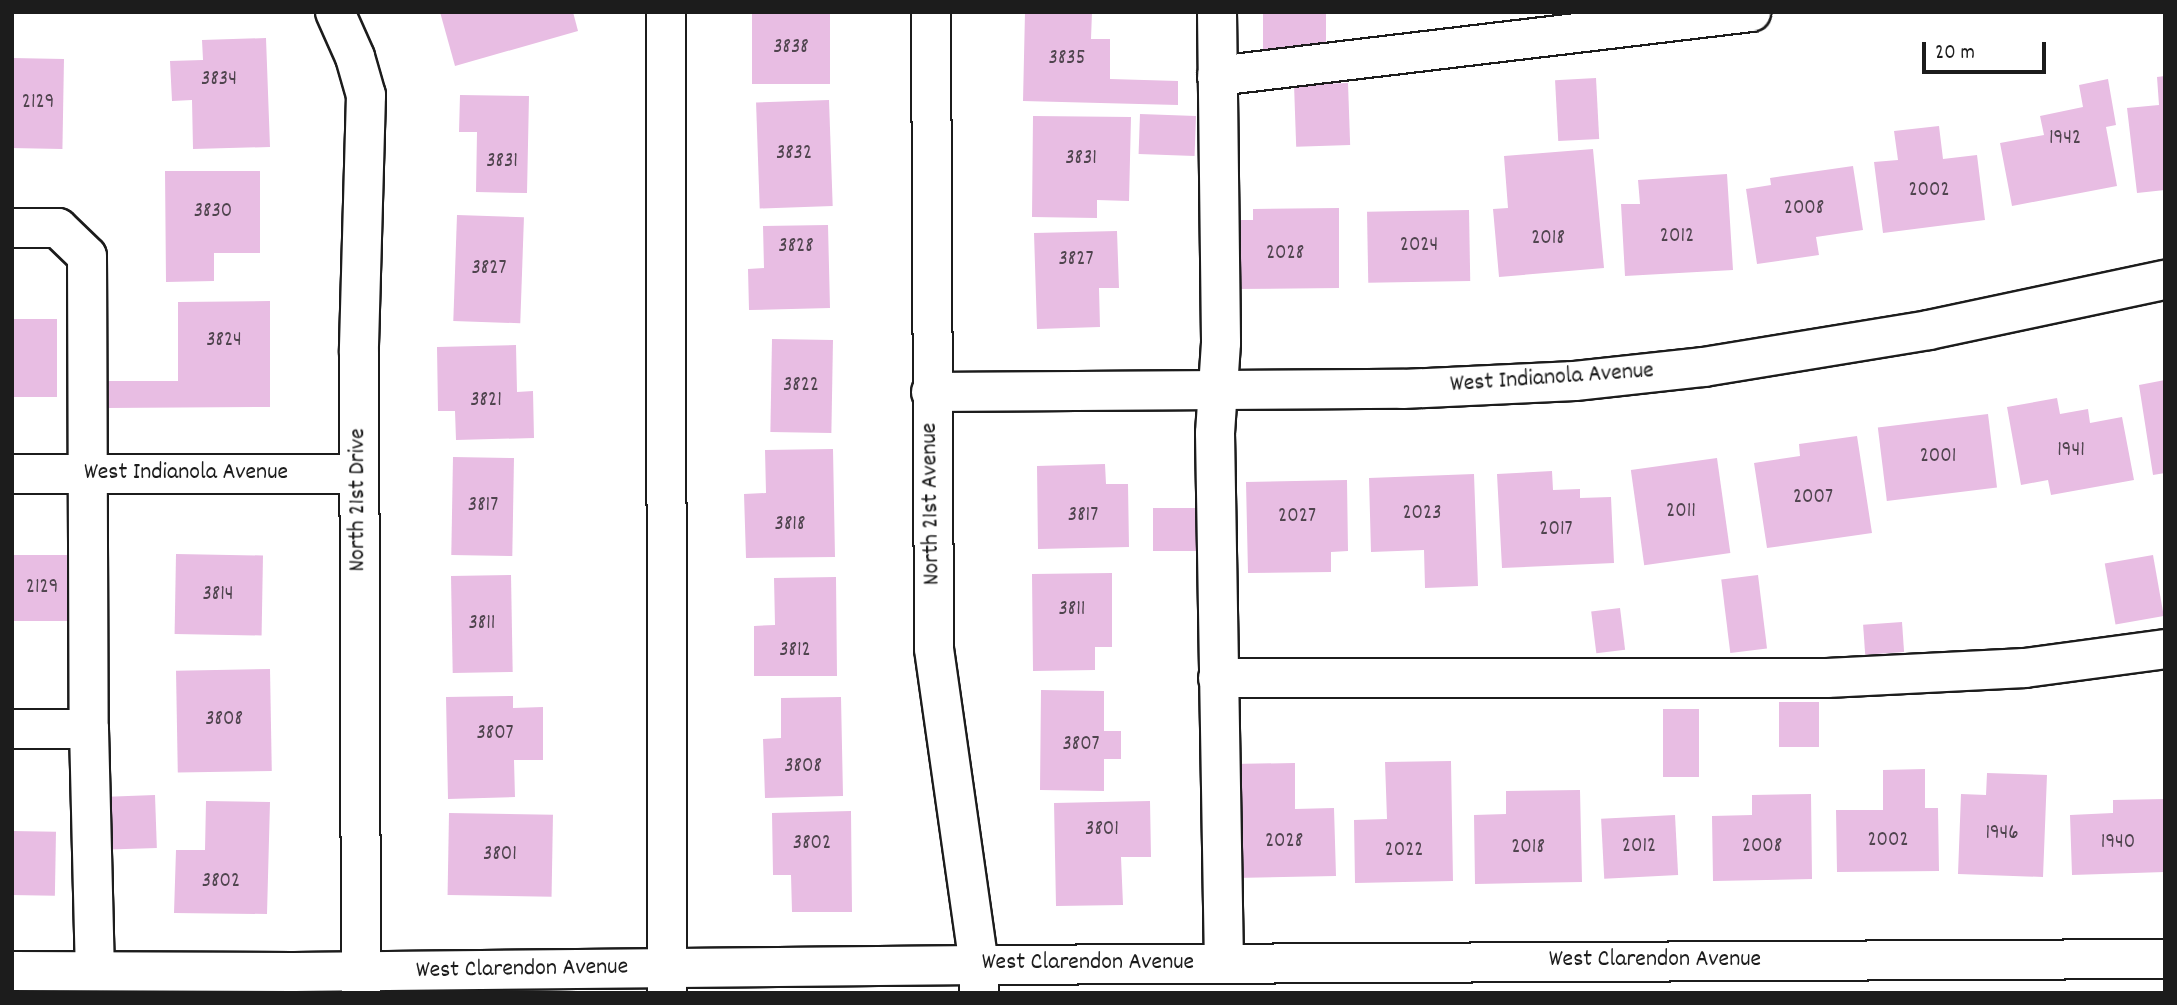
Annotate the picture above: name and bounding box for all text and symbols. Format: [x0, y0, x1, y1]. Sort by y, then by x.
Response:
scale bar [1925, 28, 2049, 72]
house number: 3838 [773, 35, 809, 61]
text: 20 m [1935, 39, 1975, 69]
house number: 3835 [1049, 46, 1085, 72]
house number: 3834 [201, 67, 237, 93]
house number: 2129 [22, 90, 54, 116]
house number: 1942 [2049, 126, 2081, 152]
house number: 3832 [776, 141, 812, 167]
house number: 3831 [1065, 146, 1097, 172]
house number: 3831 [486, 149, 518, 175]
house number: 2002 [1908, 178, 1950, 204]
house number: 2008 [1784, 196, 1824, 222]
house number: 3830 [194, 199, 232, 225]
house number: 2012 [1660, 224, 1694, 250]
house number: 2018 [1531, 226, 1565, 252]
house number: 2024 [1400, 233, 1438, 259]
house number: 3828 [778, 234, 814, 260]
house number: 2028 [1266, 241, 1304, 267]
house number: 3827 [1059, 247, 1093, 273]
house number: 3827 [472, 256, 506, 282]
house number: 3824 [206, 328, 242, 354]
street label: West Indianola Avenue [1449, 358, 1655, 400]
house number: 3822 [783, 373, 819, 399]
house number: 3821 [470, 388, 502, 414]
street label: North 21st Avenue [916, 422, 948, 586]
street label: North 21st Drive [345, 428, 373, 572]
house number: 1941 [2057, 438, 2085, 464]
house number: 2001 [1920, 444, 1956, 470]
street label: West Indianola Avenue [84, 460, 288, 488]
house number: 2007 [1793, 485, 1833, 511]
house number: 3817 [468, 493, 498, 519]
house number: 2011 [1666, 499, 1696, 525]
house number: 2023 [1402, 501, 1442, 527]
house number: 3817 [1068, 503, 1098, 529]
house number: 2027 [1278, 504, 1316, 530]
house number: 3818 [775, 512, 805, 538]
house number: 2017 [1539, 517, 1573, 543]
house number: 2129 [26, 575, 58, 601]
house number: 3814 [202, 582, 234, 608]
house number: 3811 [1059, 597, 1085, 623]
house number: 3811 [469, 611, 495, 637]
house number: 3812 [779, 638, 811, 664]
house number: 3808 [205, 707, 243, 733]
house number: 3807 [476, 721, 514, 747]
house number: 3807 [1062, 732, 1100, 758]
house number: 3808 [784, 754, 822, 780]
house number: 3801 [1085, 817, 1119, 843]
house number: 1946 [1985, 821, 2019, 847]
house number: 2002 [1867, 828, 1909, 854]
house number: 2028 [1265, 829, 1303, 855]
house number: 1940 [2101, 830, 2135, 856]
house number: 3802 [793, 831, 831, 857]
house number: 2012 [1622, 834, 1656, 860]
house number: 2008 [1742, 834, 1782, 860]
house number: 2018 [1511, 835, 1545, 861]
house number: 2022 [1385, 838, 1423, 864]
house number: 3801 [483, 842, 517, 868]
house number: 3802 [202, 869, 240, 895]
street label: West Clarendon Avenue [1549, 947, 1761, 975]
street label: West Clarendon Avenue [982, 950, 1194, 978]
street label: West Clarendon Avenue [416, 954, 628, 986]

